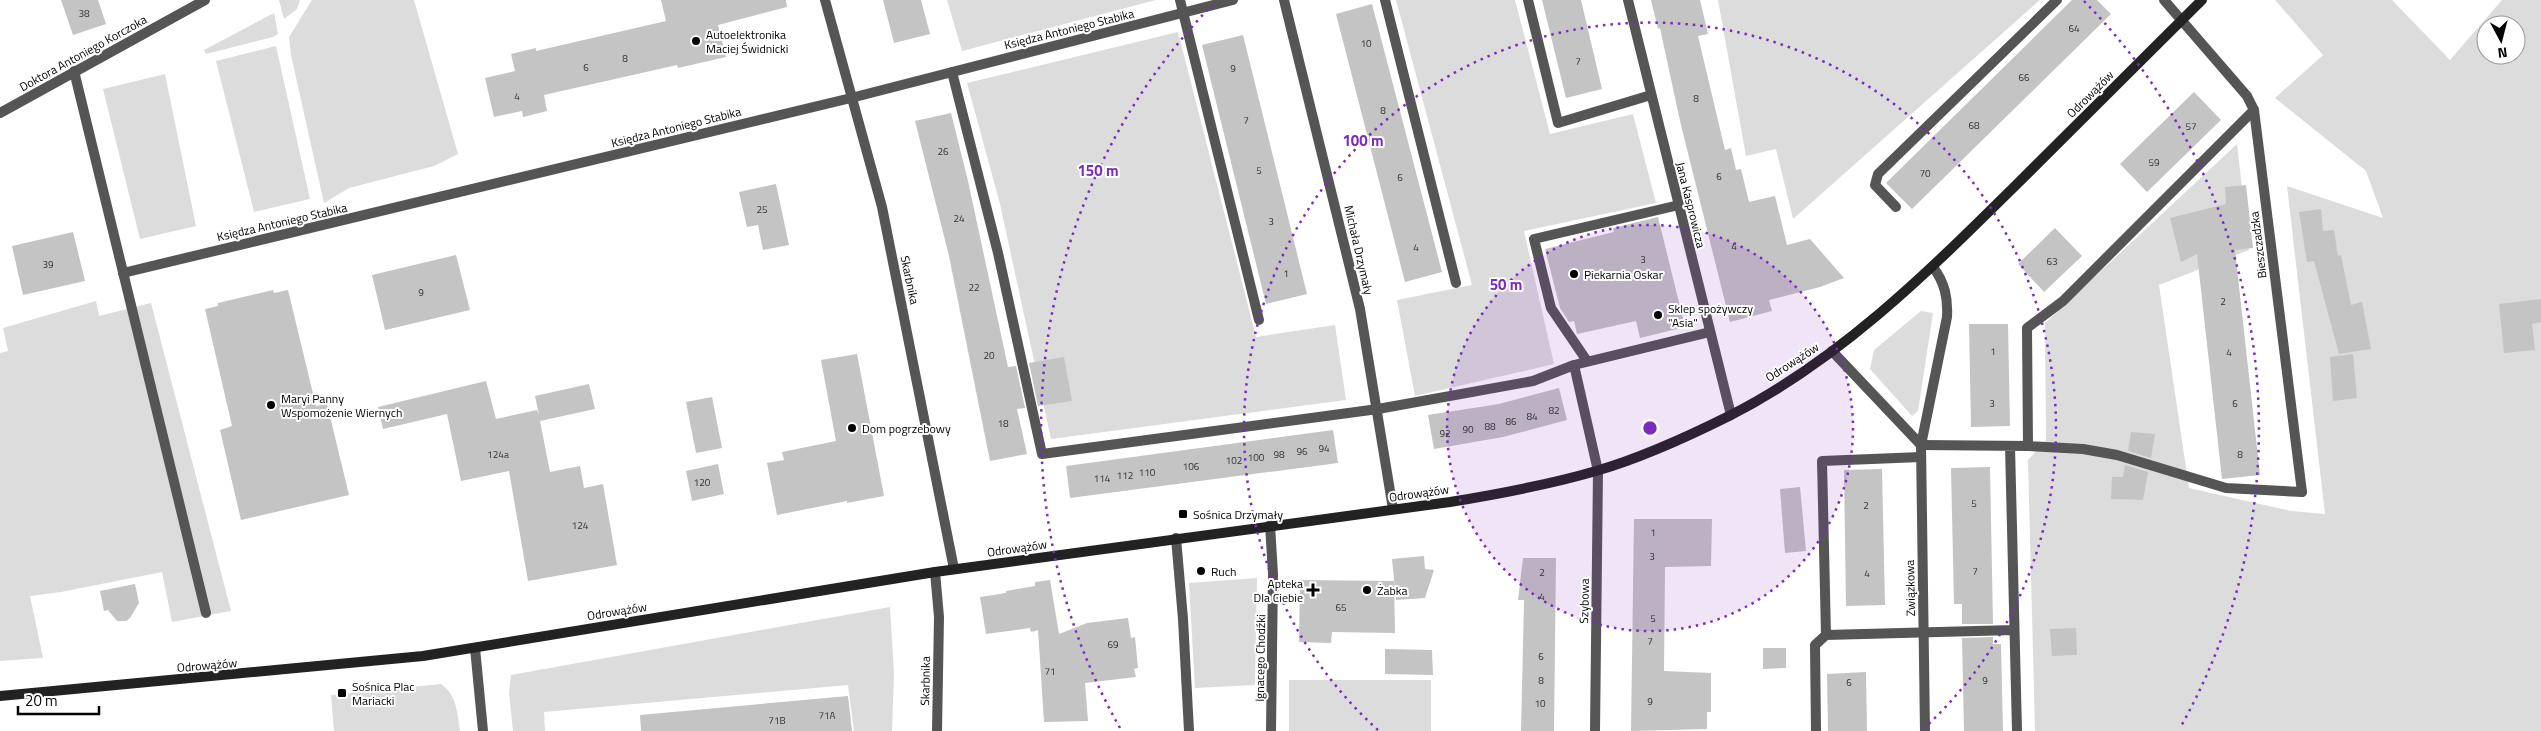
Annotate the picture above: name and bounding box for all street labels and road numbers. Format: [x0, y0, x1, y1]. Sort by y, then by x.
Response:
street label: Księdza Antoniego Stabika [1002, 4, 1136, 54]
street label: Doktora Antoniego Korczoka [16, 10, 150, 96]
street label: Odrowążów [2062, 66, 2118, 122]
street label: Księdza Antoniego Stabika [609, 102, 743, 152]
street label: Jana Kasprowicza [1671, 160, 1711, 250]
street label: Księdza Antoniego Stabika [215, 198, 349, 246]
street label: Michała Drzymały [1339, 203, 1379, 297]
street label: Bieszczadzka [2244, 210, 2272, 280]
street label: Skarbnika [896, 254, 924, 306]
street label: Odrowążów [1761, 338, 1823, 386]
street label: Odrowążów [1388, 479, 1450, 507]
street label: Odrowążów [986, 534, 1048, 562]
street label: Związkowa [1900, 560, 1920, 616]
street label: Szybowa [1574, 578, 1594, 624]
street label: Odrowążów [586, 597, 648, 625]
street label: Ignacego Chodźki [1250, 614, 1270, 702]
street label: Odrowążów [176, 653, 238, 677]
street label: Skarbnika [915, 656, 935, 706]

